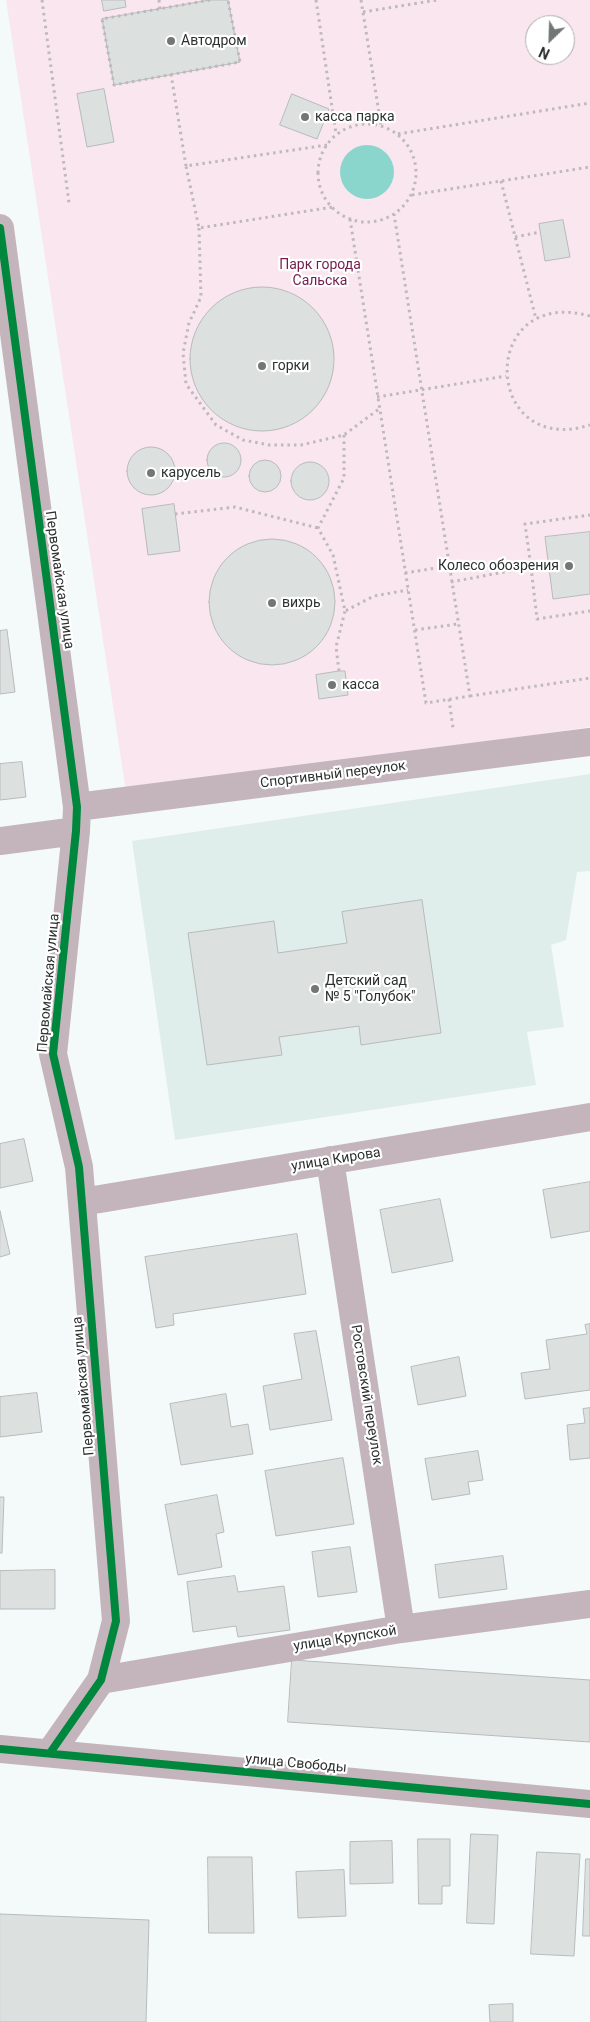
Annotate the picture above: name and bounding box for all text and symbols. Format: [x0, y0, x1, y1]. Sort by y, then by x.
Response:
north arrow [525, 15, 575, 65]
place label: Автодром [181, 33, 247, 49]
marker: Автодром [165, 35, 177, 47]
text: N [537, 43, 552, 62]
place label: касса парка [315, 109, 395, 125]
marker: касса парка [299, 111, 311, 123]
park label: Парк города Сальска [279, 257, 361, 290]
place label: горки [272, 358, 309, 374]
marker: горки [256, 360, 268, 372]
place label: карусель [161, 465, 221, 481]
marker: карусель [145, 467, 157, 479]
street label: Первомайская улица [41, 510, 77, 650]
place label: Колесо обозрения [438, 558, 559, 574]
marker: Колесо обозрения [563, 560, 575, 572]
place label: вихрь [282, 595, 320, 611]
marker: вихрь [266, 597, 278, 609]
place label: касса [342, 677, 379, 693]
marker: касса [326, 679, 338, 691]
street label: Спортивный переулок [259, 758, 407, 792]
street label: Первомайская улица [35, 913, 63, 1053]
place label: Детский сад № 5 "Голубок" [325, 973, 416, 1006]
marker: Детский сад № 5 "Голубок" [309, 983, 321, 995]
street label: улица Кирова [290, 1145, 382, 1175]
street label: Первомайская улица [70, 1316, 98, 1456]
street label: Ростовский переулок [347, 1324, 385, 1466]
street label: улица Крупской [292, 1623, 398, 1655]
street label: улица Свободы [245, 1751, 347, 1777]

